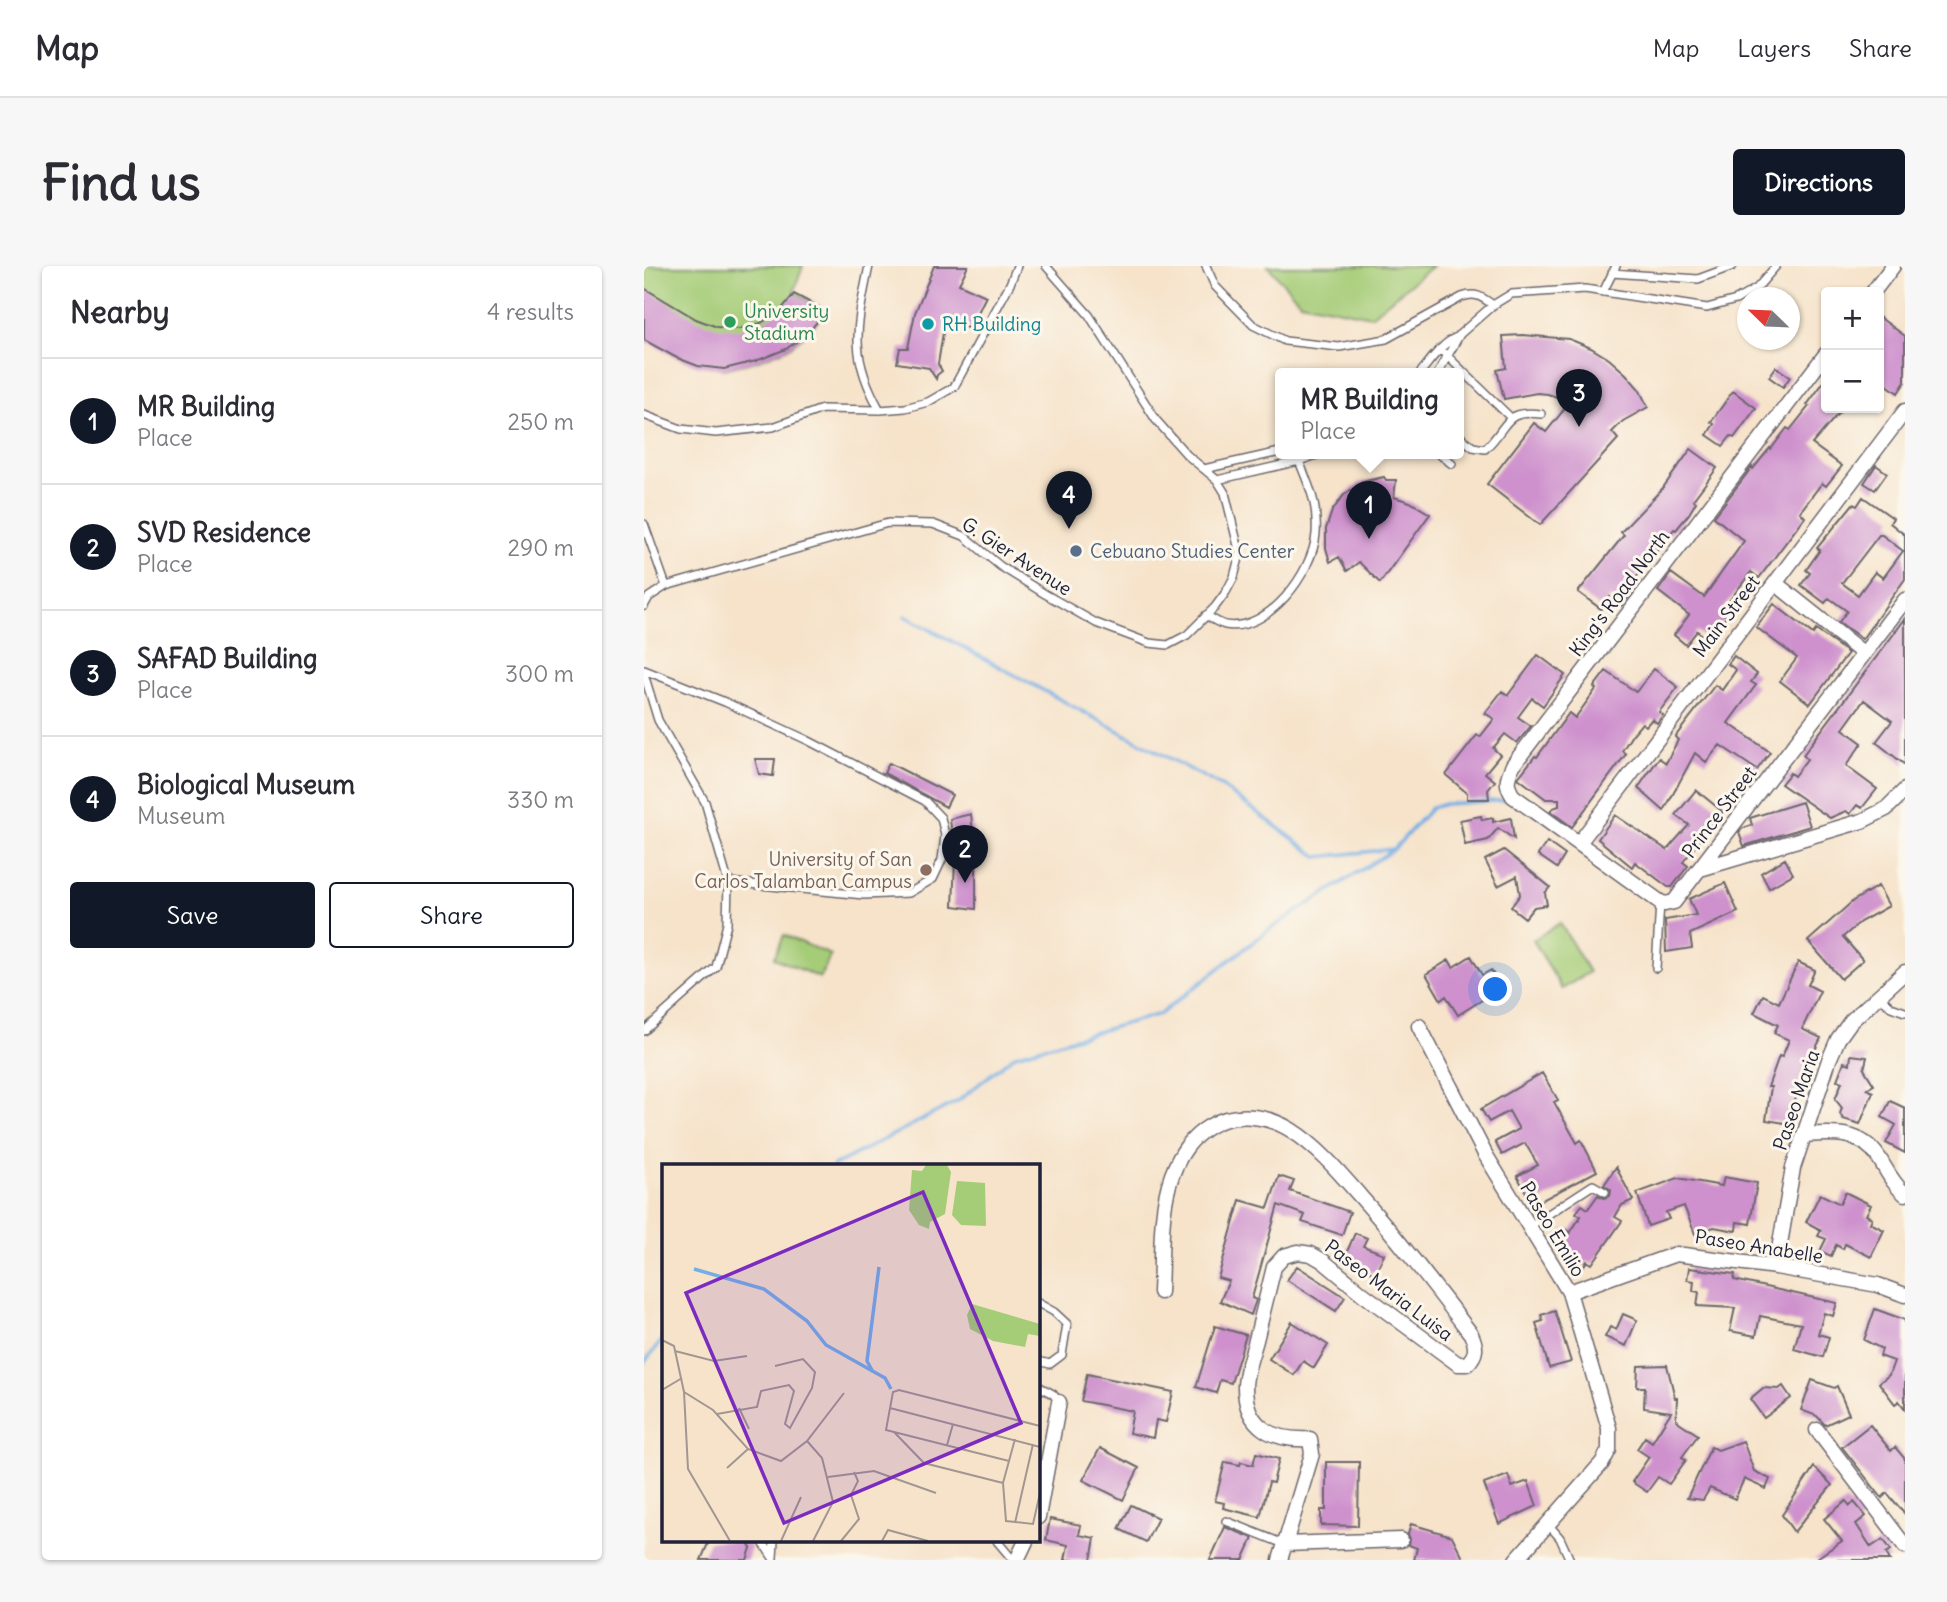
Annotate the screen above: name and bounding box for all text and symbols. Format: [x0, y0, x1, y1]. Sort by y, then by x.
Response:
text: Map [35, 27, 99, 69]
text: Map [1653, 33, 1699, 63]
text: Layers [1737, 33, 1811, 63]
text: Share [1849, 33, 1912, 63]
button: Directions [1733, 149, 1905, 215]
text: Find us [42, 152, 200, 213]
north arrow [1737, 287, 1800, 350]
map controls [1821, 287, 1884, 413]
button: + [1821, 287, 1884, 350]
text: Nearby [70, 293, 170, 331]
text: 4 results [487, 297, 574, 326]
place label: University Stadium [744, 299, 829, 345]
place label: RH Building [942, 312, 1041, 336]
marker: University Stadium [722, 314, 738, 330]
marker: RH Building [920, 316, 936, 332]
button: − [1821, 350, 1884, 413]
popup [1275, 368, 1464, 459]
pin: 3 [1556, 369, 1602, 427]
text: MR Building [1300, 383, 1439, 416]
text: MR Building [137, 390, 275, 423]
text: 1 [88, 407, 98, 436]
text: 250 m [507, 407, 574, 436]
text: Place [1300, 416, 1356, 445]
text: Place [137, 423, 193, 452]
pin: 4 [1046, 471, 1092, 529]
pin: 1 [1346, 481, 1392, 539]
street label: G. Gier Avenue [957, 512, 1077, 600]
text: SVD Residence [137, 516, 311, 549]
street label: King's Road North [1564, 525, 1674, 661]
text: 2 [87, 533, 99, 562]
text: 290 m [507, 533, 574, 562]
place label: Cebuano Studies Center [1090, 539, 1295, 563]
marker: Cebuano Studies Center [1068, 543, 1084, 559]
text: Place [137, 549, 193, 578]
street label: Main Street [1687, 570, 1765, 662]
text: SAFAD Building [137, 642, 318, 675]
text: 3 [86, 659, 100, 688]
text: 300 m [505, 659, 574, 688]
text: Place [137, 675, 193, 704]
street label: Prince Street [1677, 761, 1761, 863]
text: Biological Museum [137, 768, 355, 801]
text: 4 [86, 785, 100, 814]
text: 330 m [507, 785, 574, 814]
text: Museum [137, 801, 225, 830]
pin: 2 [942, 825, 988, 883]
place label: University of San Carlos Talamban Campus [694, 847, 912, 893]
marker: University of San Carlos Talamban Campus [918, 862, 934, 878]
button: Save [70, 882, 315, 948]
button: Share [329, 882, 574, 948]
your location [1478, 972, 1512, 1006]
street label: Paseo Maria [1768, 1046, 1824, 1153]
inset map [662, 1164, 1040, 1542]
street label: Paseo Emilio [1515, 1177, 1591, 1281]
street label: Paseo Anabelle [1693, 1224, 1825, 1268]
street label: Paseo Maria Luisa [1320, 1234, 1458, 1346]

